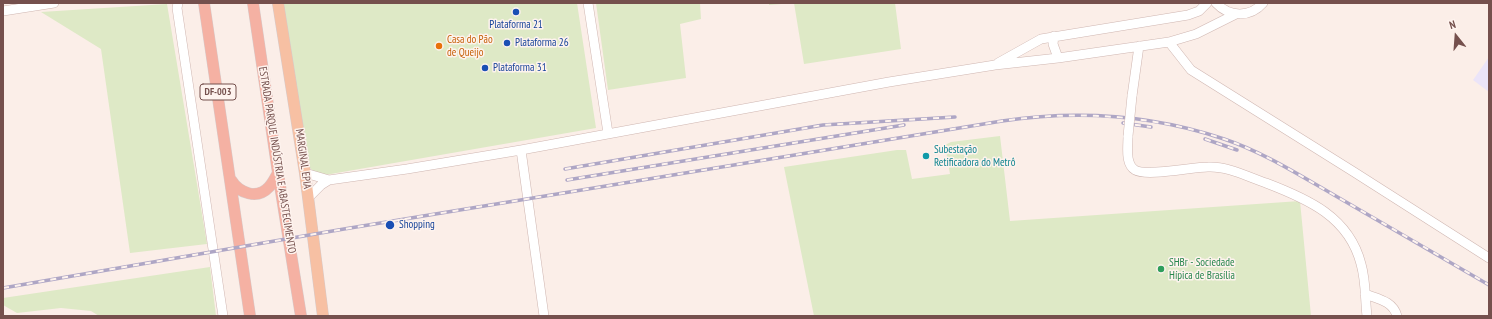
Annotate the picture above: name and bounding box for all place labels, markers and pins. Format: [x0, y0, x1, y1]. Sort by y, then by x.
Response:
marker: Plataforma 21 [511, 7, 521, 17]
place label: Plataforma 21 [489, 18, 543, 32]
place label: Casa do Pão de Queijo [447, 33, 493, 59]
place label: Plataforma 26 [515, 36, 569, 50]
marker: Plataforma 26 [502, 38, 512, 48]
marker: Casa do Pão de Queijo [434, 41, 444, 51]
place label: Plataforma 31 [493, 61, 547, 75]
marker: Plataforma 31 [480, 63, 490, 73]
place label: Subestação Retificadora do Metrô [934, 143, 1015, 169]
marker: Subestação Retificadora do Metrô [921, 151, 931, 161]
place label: Shopping [399, 218, 435, 232]
marker: Shopping [384, 219, 396, 231]
place label: SHBr - Sociedade Hípica de Brasília [1169, 256, 1235, 282]
marker: SHBr - Sociedade Hípica de Brasília [1156, 264, 1166, 274]

